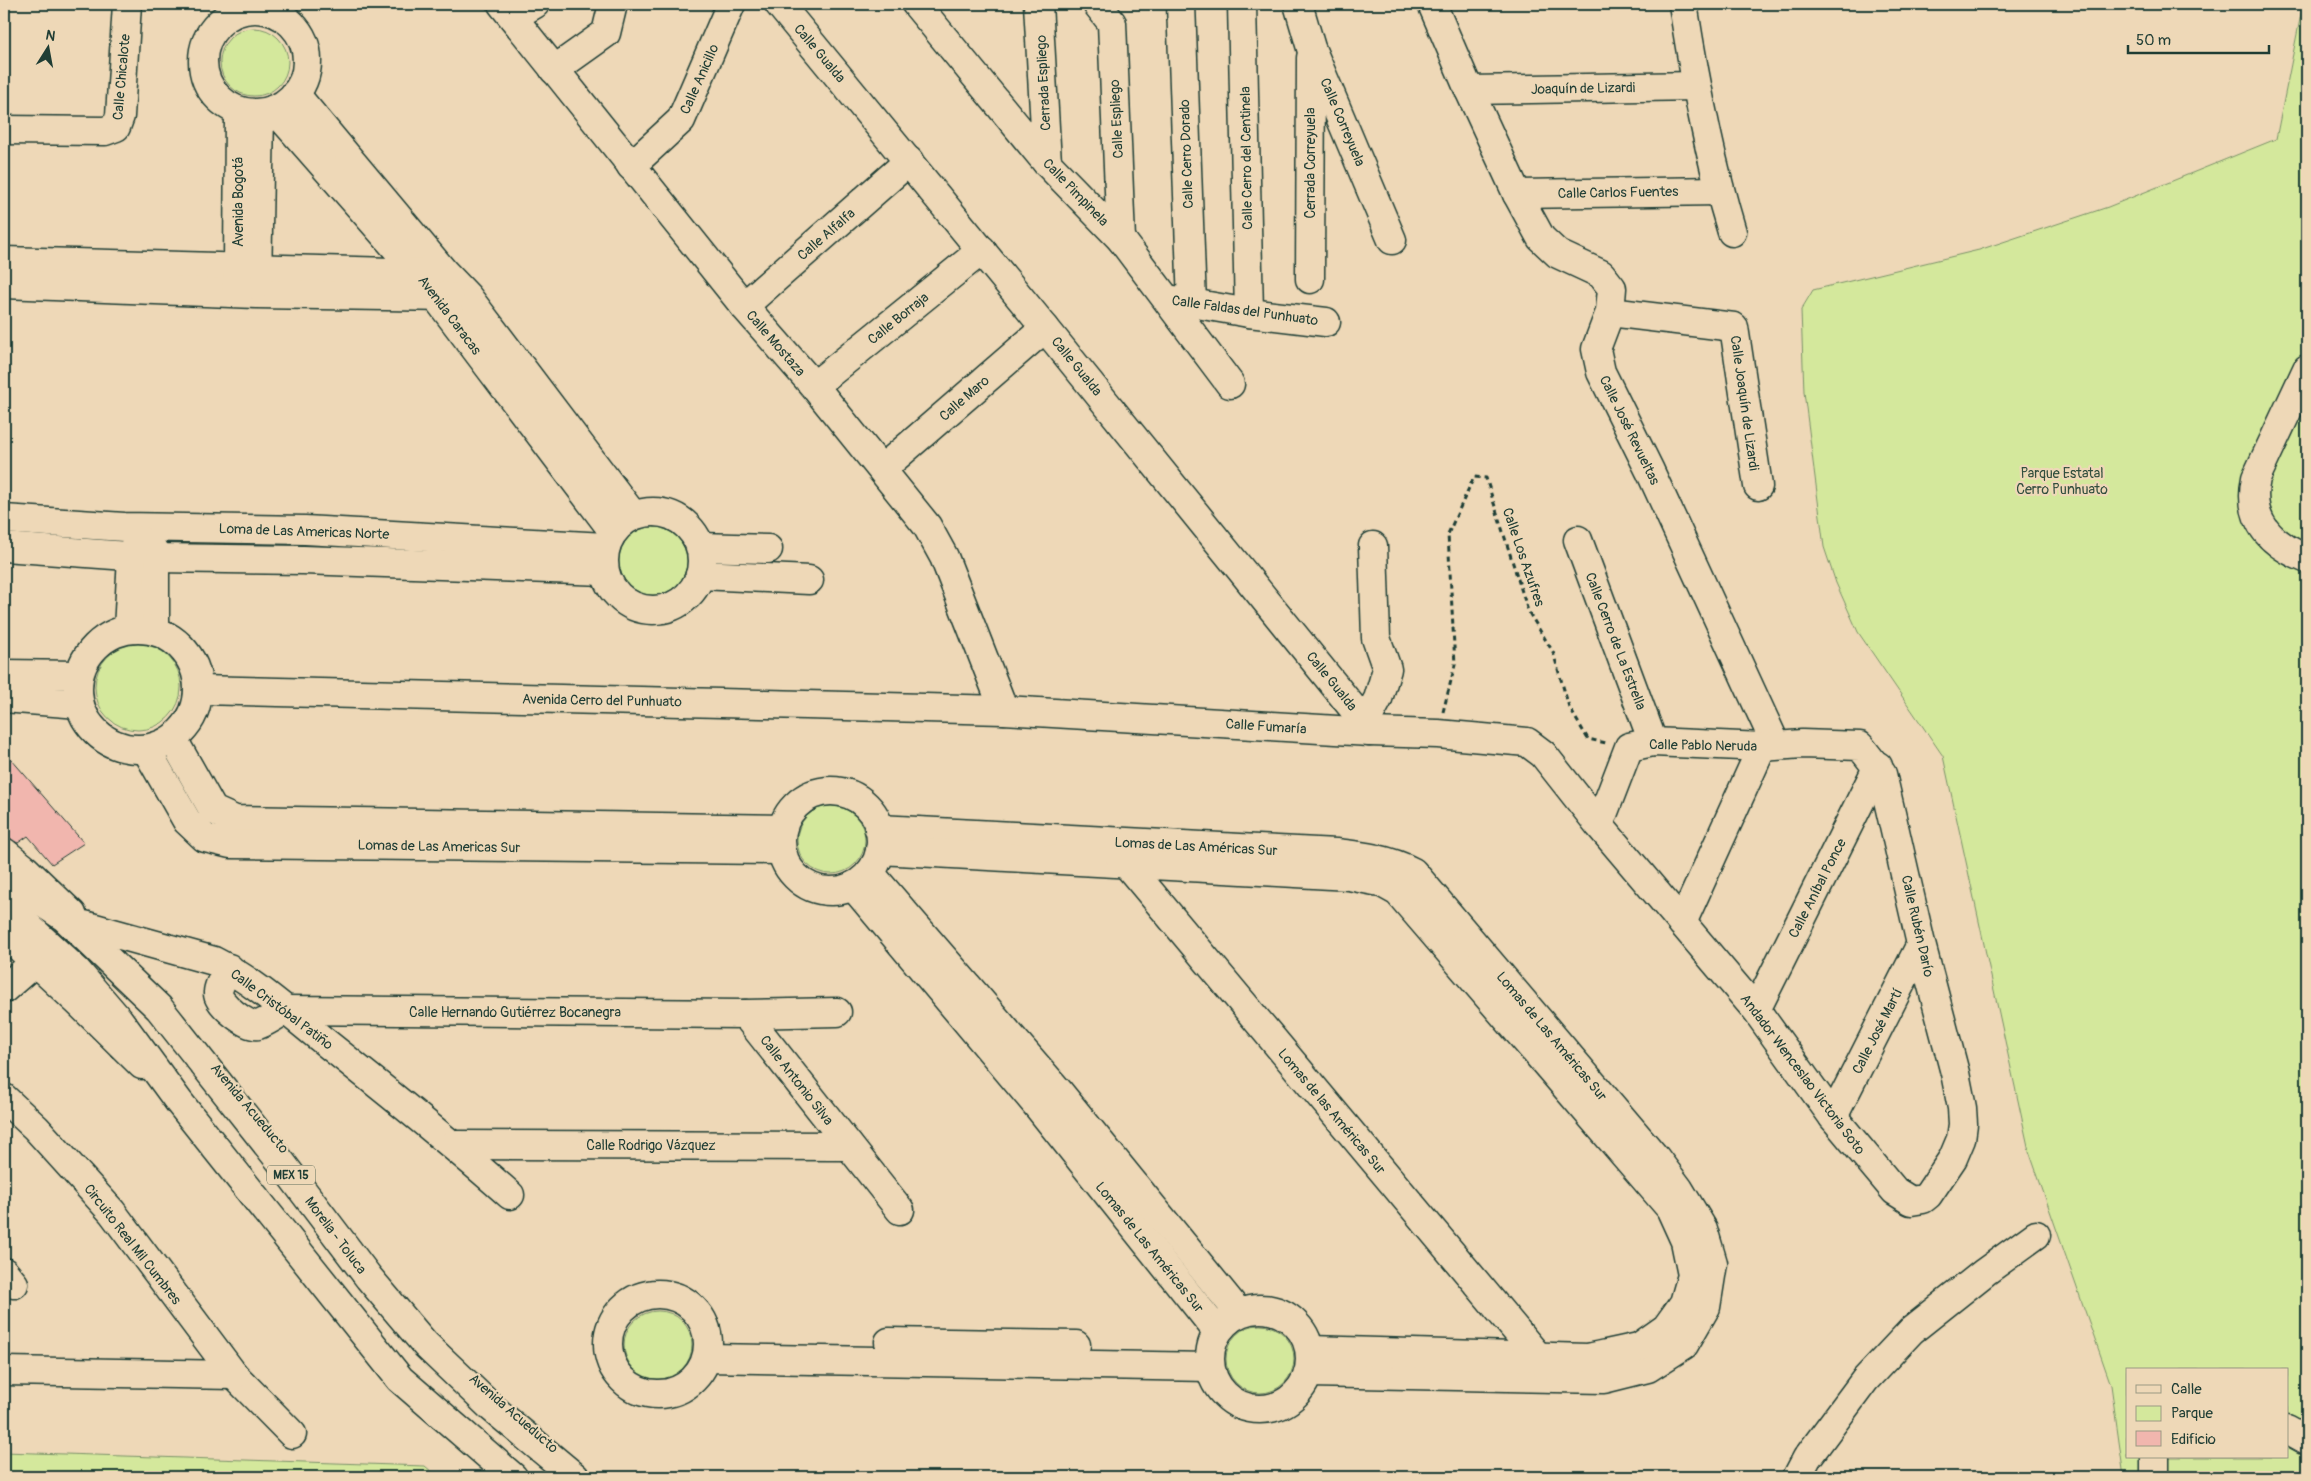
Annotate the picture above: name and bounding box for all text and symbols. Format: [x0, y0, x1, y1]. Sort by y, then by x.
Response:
street label: Calle Gualda [790, 21, 849, 86]
north arrow [22, 22, 72, 72]
scale bar [2128, 22, 2270, 54]
text: N [44, 26, 57, 45]
text: 50 m [2136, 31, 2171, 50]
street label: Calle Chicalote [109, 33, 134, 121]
street label: Cerrada Espliego [1032, 34, 1054, 131]
street label: Calle Anicillo [676, 41, 723, 117]
street label: Calle Correyuela [1316, 75, 1369, 169]
street label: Calle Espliego [1106, 79, 1127, 159]
street label: Joaquín de Lizardi [1531, 79, 1636, 98]
street label: Calle Cerro del Centinela [1237, 86, 1256, 230]
street label: Calle Cerro Dorado [1176, 99, 1197, 209]
street label: Cerrada Correyuela [1302, 108, 1319, 219]
street label: Calle Pimpinela [1039, 155, 1112, 230]
street label: Avenida Bogotá [230, 157, 247, 247]
street label: Calle Carlos Fuentes [1558, 183, 1679, 202]
street label: Calle Alfalfa [794, 205, 859, 264]
street label: Avenida Caracas [414, 272, 485, 359]
street label: Calle Borraja [864, 289, 932, 348]
street label: Calle Faldas del Punhuato [1171, 292, 1320, 329]
street label: Calle Mostaza [742, 307, 809, 380]
street label: Calle Gualda [1048, 333, 1106, 399]
street label: Calle Joaquín de Lizardi [1727, 334, 1762, 472]
street label: Calle Maro [936, 372, 993, 425]
street label: Calle José Revueltas [1596, 373, 1664, 488]
park label: Parque Estatal Cerro Punhuato [2016, 465, 2108, 498]
street label: Calle Los Azufres [1499, 506, 1549, 609]
street label: Loma de Las Americas Norte [218, 520, 390, 543]
street label: Calle Cerro de La Estrella [1581, 570, 1650, 712]
street label: Calle Gualda [1303, 648, 1361, 714]
street label: Avenida Cerro del Punhuato [522, 691, 682, 710]
street label: Calle Fumaría [1225, 715, 1307, 738]
street label: Calle Pablo Neruda [1649, 736, 1757, 755]
street label: Lomas de Las Américas Sur [1114, 834, 1278, 859]
street label: Calle Aníbal Ponce [1785, 836, 1850, 941]
street label: Lomas de Las Americas Sur [358, 837, 520, 856]
street label: Calle Rubén Darío [1898, 874, 1938, 979]
street label: Calle Cristóbal Patiño [227, 965, 337, 1054]
street label: Lomas de Las Américas Sur [1493, 968, 1611, 1104]
street label: Calle José Martí [1849, 985, 1906, 1077]
street label: Andador Wenceslao Victoria Soto [1737, 991, 1869, 1158]
street label: Calle Hernando Gutiérrez Bocanegra [409, 1004, 621, 1021]
street label: Calle Antonio Silva [756, 1032, 837, 1129]
street label: Lomas de las Américas Sur [1274, 1045, 1389, 1178]
street label: Avenida Acueducto [207, 1060, 293, 1157]
street label: Calle Rodrigo Vázquez [586, 1137, 716, 1154]
road number: MEX 15 [267, 1166, 315, 1184]
street label: Lomas de Las Américas Sur [1092, 1179, 1208, 1316]
street label: Circuito Real Mil Cumbres [80, 1181, 185, 1309]
street label: Morelia - Toluca [301, 1193, 370, 1277]
legend [2126, 1368, 2288, 1458]
street label: Avenida Acueducto [466, 1370, 562, 1457]
text: Calle [2171, 1380, 2202, 1399]
text: Parque [2171, 1404, 2214, 1423]
text: Edificio [2171, 1430, 2216, 1449]

